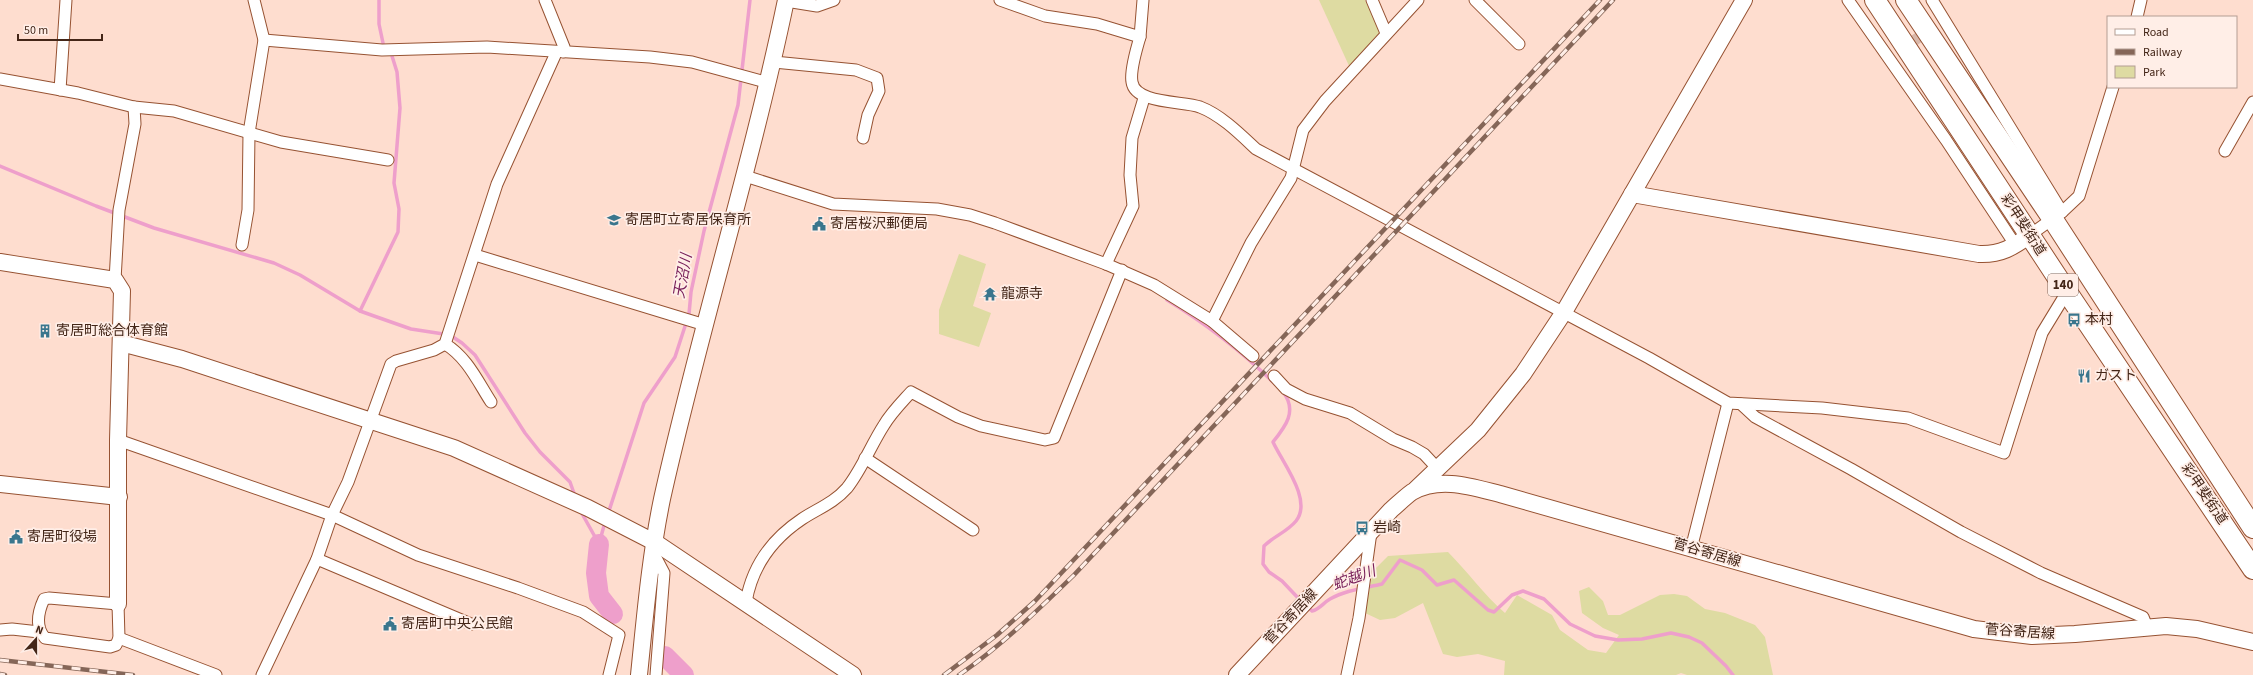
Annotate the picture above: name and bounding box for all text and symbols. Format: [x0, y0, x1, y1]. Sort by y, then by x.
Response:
scale bar [18, 16, 102, 42]
legend [2107, 16, 2237, 88]
text: 50 m [24, 22, 48, 39]
text: Road [2143, 24, 2169, 41]
text: Railway [2143, 44, 2182, 61]
text: Park [2143, 64, 2165, 81]
street label: 彩甲斐街道 [1996, 190, 2050, 260]
place label: 寄居町立寄居保育所 [625, 210, 751, 230]
school or university icon: 寄居町立寄居保育所 [606, 212, 622, 228]
place label: 寄居桜沢郵便局 [830, 214, 928, 234]
public building icon: 寄居桜沢郵便局 [811, 216, 827, 232]
water label: 天沼川 [669, 250, 698, 300]
road number: 140 [2048, 274, 2078, 296]
place label: 龍源寺 [1001, 284, 1043, 304]
temple icon: 龍源寺 [982, 286, 998, 302]
place label: 本村 [2085, 310, 2113, 330]
bus stop icon: 本村 [2066, 312, 2082, 328]
place label: 寄居町総合体育館 [56, 321, 168, 341]
building icon: 寄居町総合体育館 [37, 323, 53, 339]
place label: ガスト [2095, 366, 2137, 386]
restaurant icon: ガスト [2076, 368, 2092, 384]
street label: 彩甲斐街道 [2176, 459, 2232, 529]
place label: 岩崎 [1373, 518, 1401, 538]
bus stop icon: 岩崎 [1354, 520, 1370, 536]
place label: 寄居町役場 [27, 527, 97, 547]
public building icon: 寄居町役場 [8, 529, 24, 545]
street label: 菅谷寄居線 [1671, 534, 1743, 572]
water label: 蛇越川 [1329, 560, 1381, 596]
street label: 菅谷寄居線 [1260, 585, 1322, 649]
place label: 寄居町中央公民館 [401, 614, 513, 634]
public building icon: 寄居町中央公民館 [382, 616, 398, 632]
north arrow [16, 619, 56, 659]
street label: 菅谷寄居線 [1984, 620, 2056, 644]
text: N [33, 622, 46, 638]

